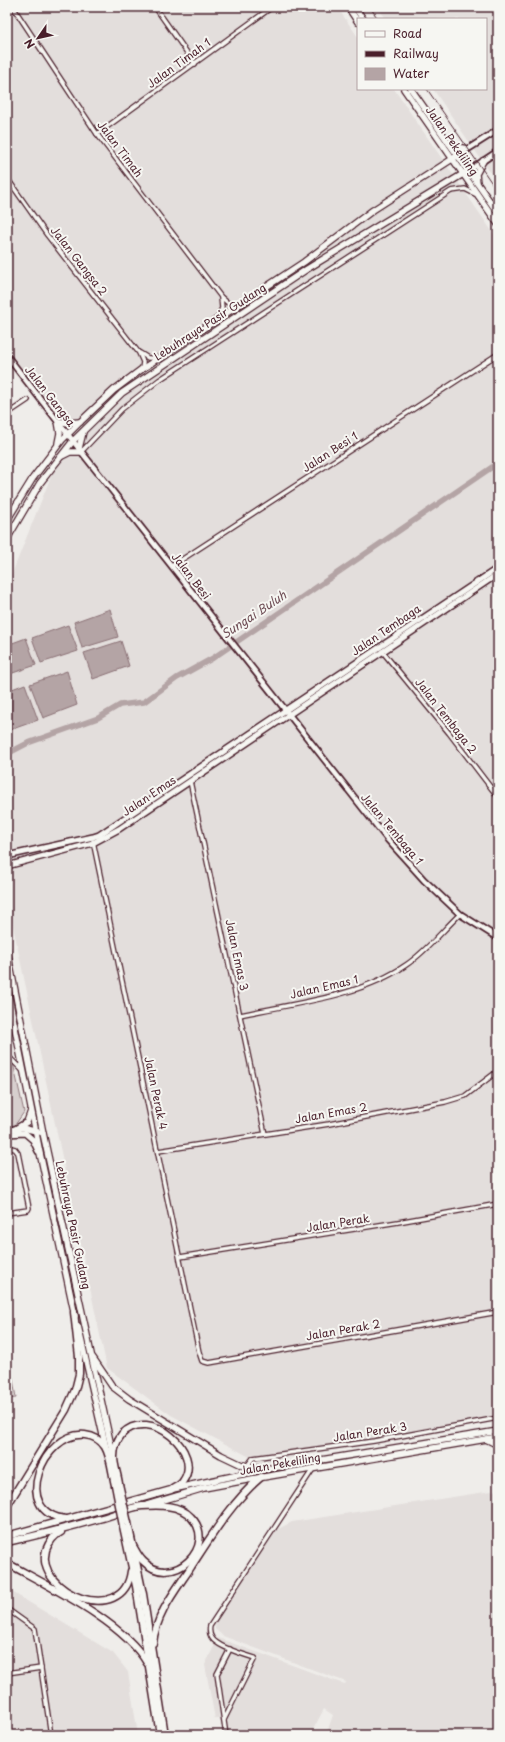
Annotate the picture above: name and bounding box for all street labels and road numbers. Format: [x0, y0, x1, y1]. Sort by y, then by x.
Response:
street label: Jalan Timah 1 [143, 34, 214, 92]
street label: Jalan Pekeliling [422, 102, 483, 179]
street label: Jalan Timah [93, 117, 147, 181]
street label: Jalan Gangsa 2 [47, 222, 112, 299]
street label: Lebuhraya Pasir Gudang [150, 279, 269, 364]
street label: Jalan Gangsa [21, 362, 80, 430]
street label: Jalan Besi 1 [299, 427, 361, 476]
street label: Jalan Besi [168, 549, 215, 603]
street label: Jalan Tembaga [347, 600, 424, 659]
street label: Jalan Tembaga 2 [411, 674, 482, 757]
street label: Jalan Emas [118, 771, 179, 820]
street label: Jalan Tembaga 1 [357, 789, 428, 868]
street label: Jalan Emas 3 [222, 918, 253, 992]
street label: Jalan Emas 1 [288, 970, 360, 1003]
street label: Jalan Perak 4 [140, 1055, 173, 1131]
street label: Jalan Emas 2 [294, 1098, 368, 1127]
street label: Lebuhraya Pasir Gudang [52, 1159, 95, 1291]
street label: Jalan Perak [305, 1209, 371, 1236]
street label: Jalan Perak 2 [305, 1315, 382, 1344]
street label: Jalan Perak 3 [332, 1417, 408, 1446]
street label: Jalan Pekeliling [238, 1448, 322, 1479]

